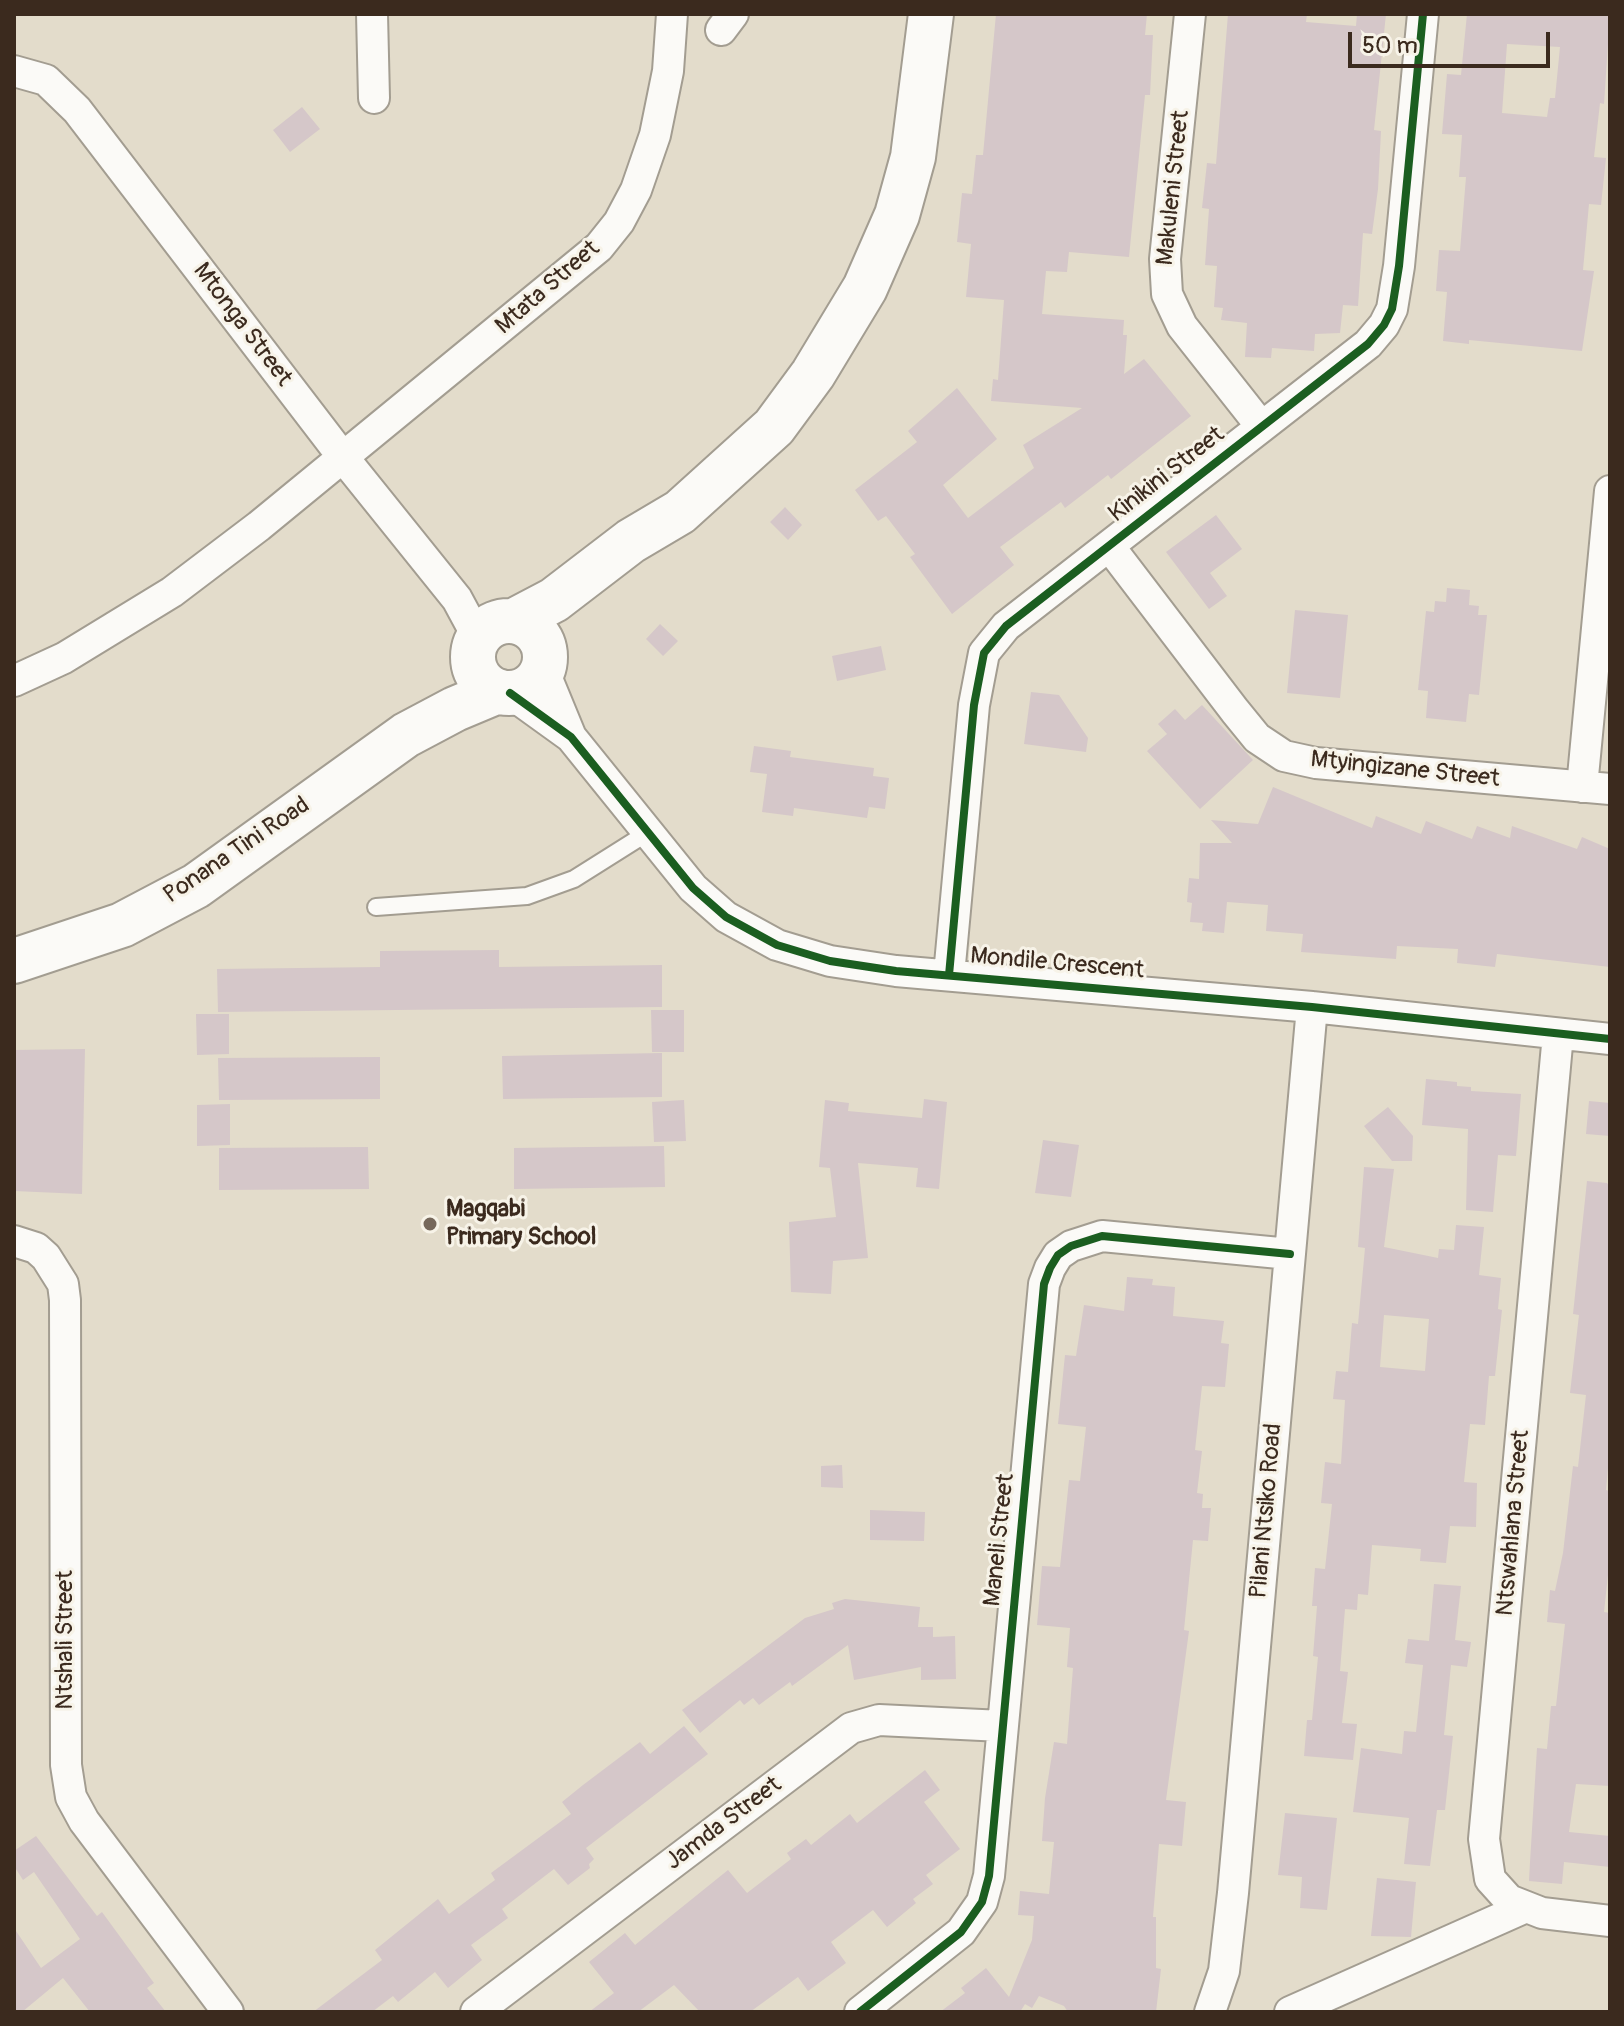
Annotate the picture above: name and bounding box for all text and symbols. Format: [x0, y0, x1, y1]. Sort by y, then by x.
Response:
scale bar [1352, 16, 1554, 66]
text: 50 m [1362, 31, 1418, 60]
street label: Makuleni Street [1152, 109, 1196, 267]
street label: Mtata Street [490, 235, 606, 341]
street label: Mtonga Street [186, 258, 298, 392]
street label: Kinikini Street [1104, 421, 1230, 529]
street label: Mtyingizane Street [1309, 746, 1501, 794]
street label: Ponana Tini Road [158, 792, 316, 910]
street label: Mondile Crescent [969, 942, 1145, 986]
place label: Magqabi Primary School [446, 1196, 596, 1252]
marker: Magqabi Primary School [421, 1215, 439, 1233]
street label: Pilani Ntsiko Road [1245, 1422, 1289, 1600]
street label: Ntswahlana Street [1492, 1429, 1536, 1617]
street label: Maneli Street [979, 1472, 1021, 1608]
street label: Ntshali Street [52, 1570, 80, 1710]
street label: Jamda Street [661, 1771, 787, 1877]

